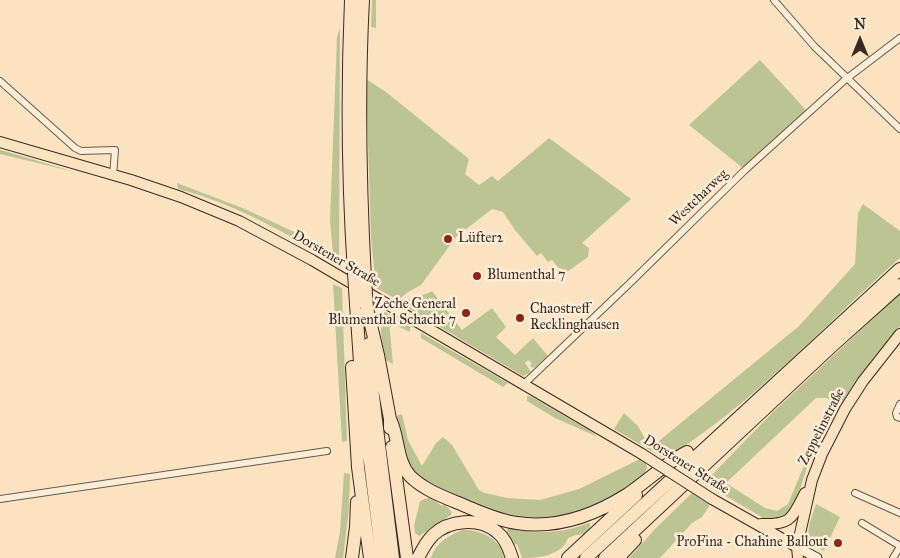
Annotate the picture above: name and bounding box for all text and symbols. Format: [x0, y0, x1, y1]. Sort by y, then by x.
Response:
north arrow [835, 15, 885, 65]
text: N [854, 16, 866, 33]
street label: Westcharweg [666, 166, 732, 230]
street label: Dorstener Straße [289, 227, 383, 291]
place label: Lüfter2 [458, 231, 503, 247]
marker: Lüfter2 [442, 233, 454, 245]
place label: Blumenthal 7 [487, 268, 565, 284]
marker: Blumenthal 7 [471, 270, 483, 282]
place label: Zeche General Blumenthal Schacht 7 [328, 297, 456, 330]
place label: Chaostreff Recklinghausen [530, 302, 619, 334]
marker: Zeche General Blumenthal Schacht 7 [460, 307, 472, 319]
marker: Chaostreff Recklinghausen [514, 312, 526, 324]
street label: Zeppelinstraße [795, 386, 849, 468]
street label: Dorstener Straße [640, 432, 732, 498]
place label: ProFina - Chahine Ballout [676, 535, 828, 551]
marker: ProFina - Chahine Ballout [832, 537, 844, 549]

